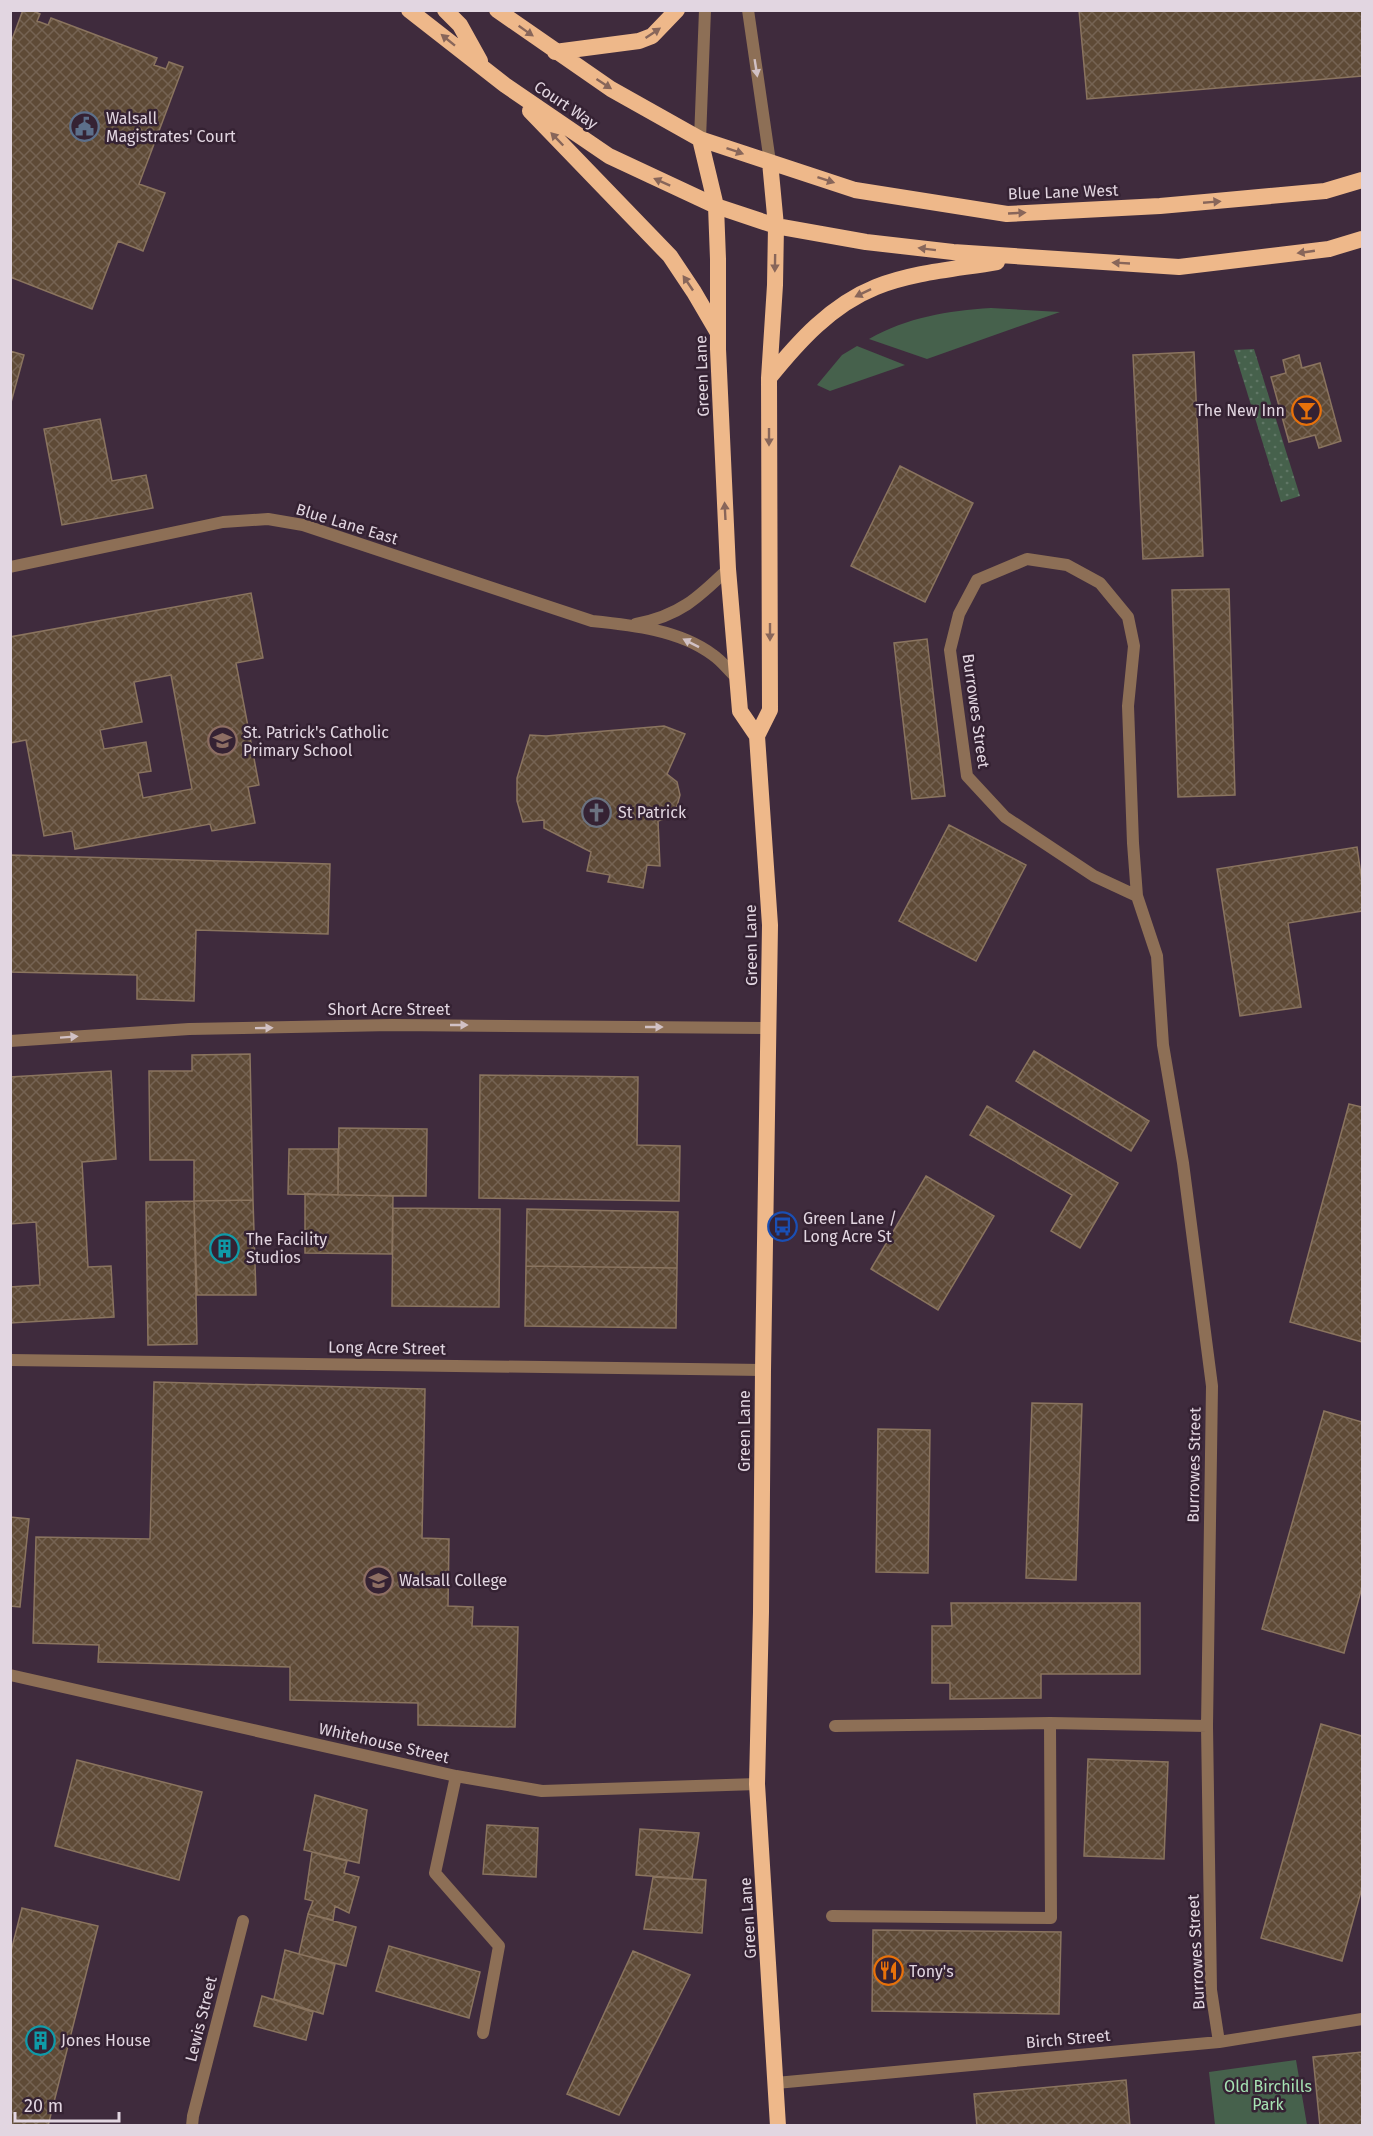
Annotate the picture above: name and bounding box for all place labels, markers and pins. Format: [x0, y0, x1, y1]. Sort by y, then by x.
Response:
place label: Walsall Magistrates' Court [106, 109, 236, 146]
public building icon: Walsall Magistrates' Court [69, 111, 101, 143]
bar icon: The New Inn [1290, 394, 1322, 426]
place label: The New Inn [1196, 401, 1285, 420]
place label: St. Patrick's Catholic Primary School [243, 723, 389, 760]
school or university icon: St. Patrick's Catholic Primary School [206, 725, 238, 757]
church icon: St Patrick [581, 796, 613, 828]
place label: St Patrick [618, 803, 687, 822]
place label: Green Lane / Long Acre St [803, 1209, 897, 1246]
bus stop icon: Green Lane / Long Acre St [766, 1211, 798, 1243]
place label: The Facility Studios [246, 1230, 327, 1267]
building icon: The Facility Studios [209, 1232, 241, 1264]
school or university icon: Walsall College [362, 1564, 394, 1596]
place label: Walsall College [399, 1571, 507, 1590]
restaurant icon: Tony's [872, 1955, 904, 1987]
place label: Tony's [909, 1962, 954, 1981]
building icon: Jones House [24, 2024, 56, 2056]
place label: Jones House [61, 2031, 151, 2050]

